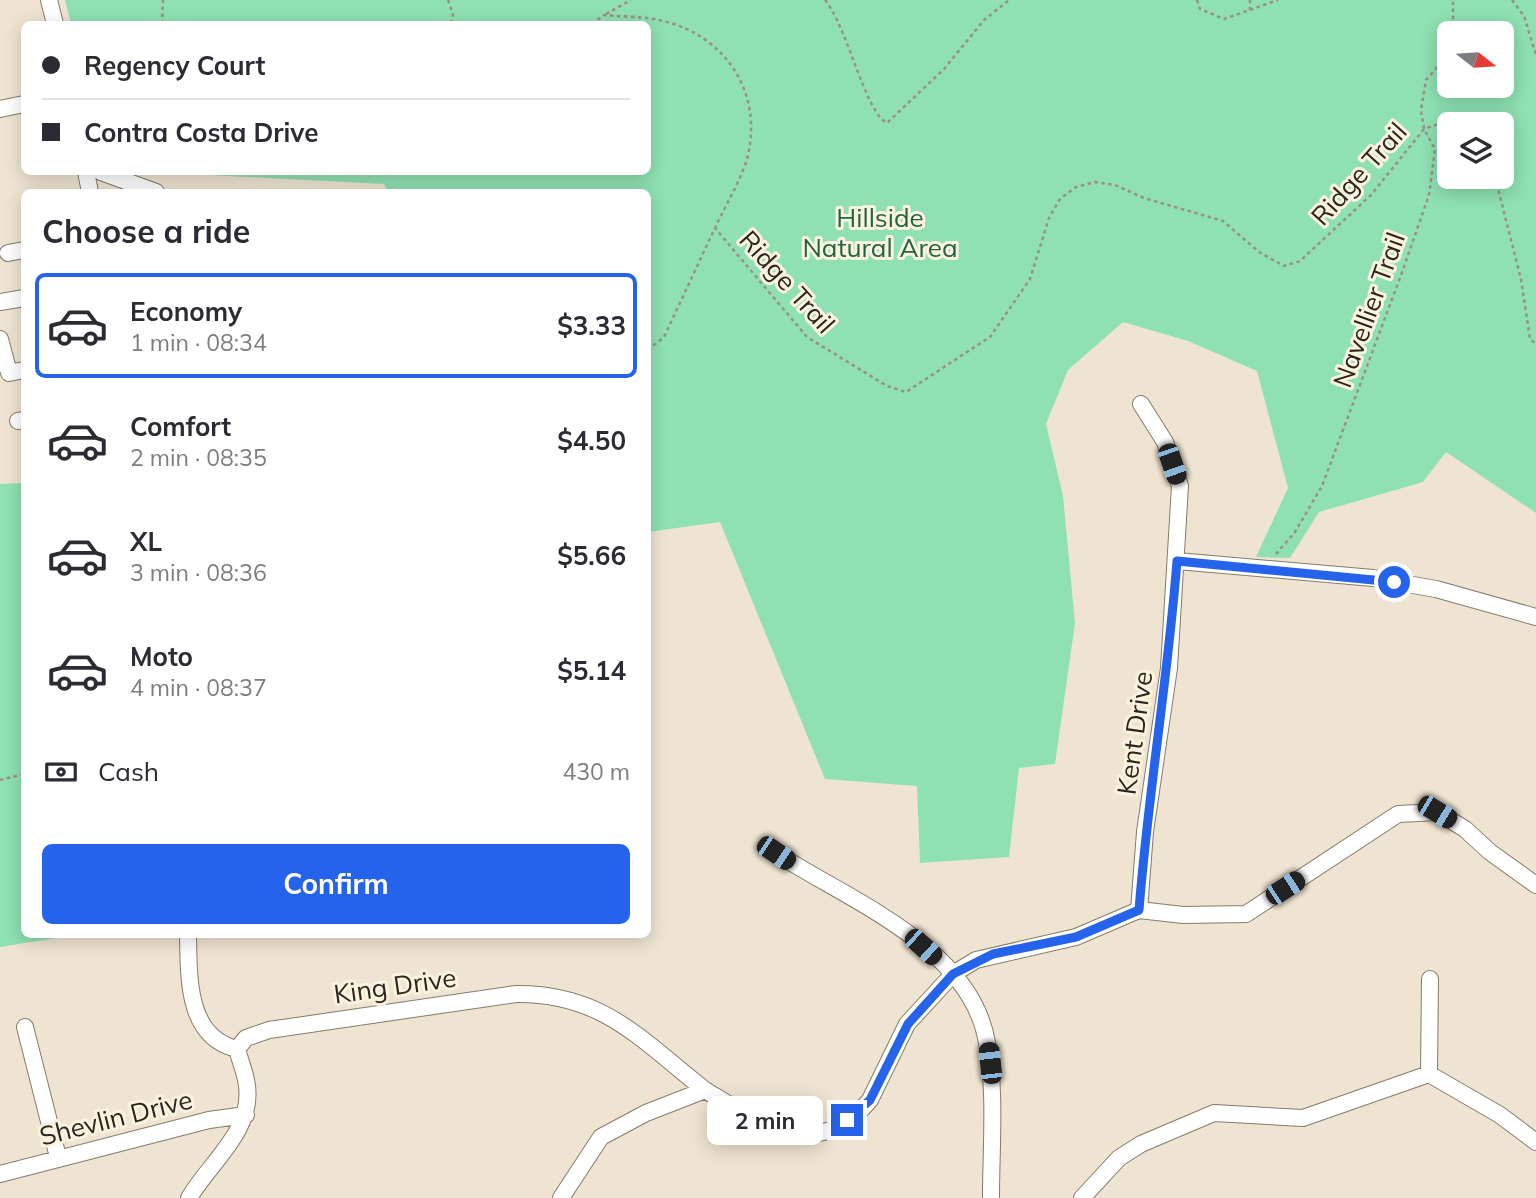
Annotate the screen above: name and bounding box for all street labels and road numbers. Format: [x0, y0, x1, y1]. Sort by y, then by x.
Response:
street label: Ridge Trail [1304, 115, 1414, 232]
street label: Ridge Trail [732, 223, 842, 340]
street label: Navellier Trail [1325, 228, 1412, 392]
street label: Kent Drive [1110, 669, 1159, 797]
street label: King Drive [332, 961, 458, 1010]
street label: Shevlin Drive [36, 1083, 196, 1152]

